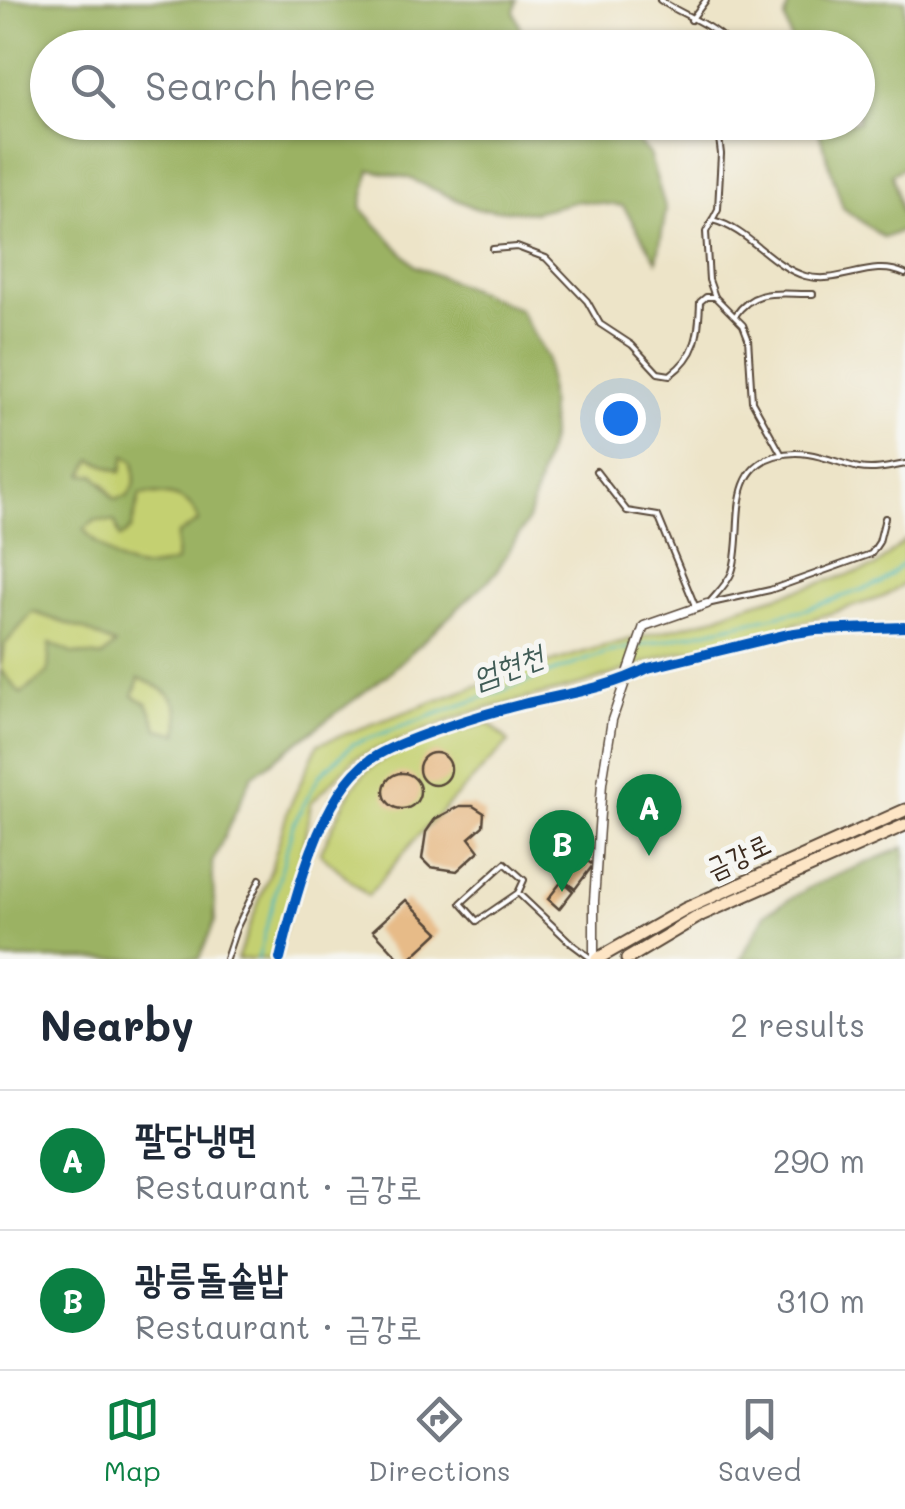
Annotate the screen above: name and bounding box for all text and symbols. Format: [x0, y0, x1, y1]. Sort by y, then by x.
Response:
search box [30, 30, 875, 140]
icon: search [65, 58, 120, 113]
text: Search here [145, 60, 376, 110]
your location [595, 393, 646, 444]
water label: 엄현천 [466, 633, 551, 696]
pin: A [616, 774, 682, 856]
pin: B [530, 810, 594, 892]
street label: 금강로 [699, 824, 776, 886]
text: Nearby [40, 997, 194, 1052]
text: 2 results [730, 1003, 865, 1045]
text: 팔당냉면 [135, 1112, 257, 1162]
text: A [61, 1139, 84, 1181]
text: 290 m [773, 1139, 865, 1181]
text: Restaurant · 금강로 [135, 1165, 422, 1207]
text: 광릉돌솥밥 [135, 1252, 288, 1302]
text: B [62, 1279, 83, 1321]
text: 310 m [776, 1279, 865, 1321]
text: Restaurant · 금강로 [135, 1305, 422, 1347]
tab: Map [104, 1392, 161, 1488]
tab: Directions [368, 1392, 511, 1488]
tab: Saved [718, 1392, 801, 1488]

